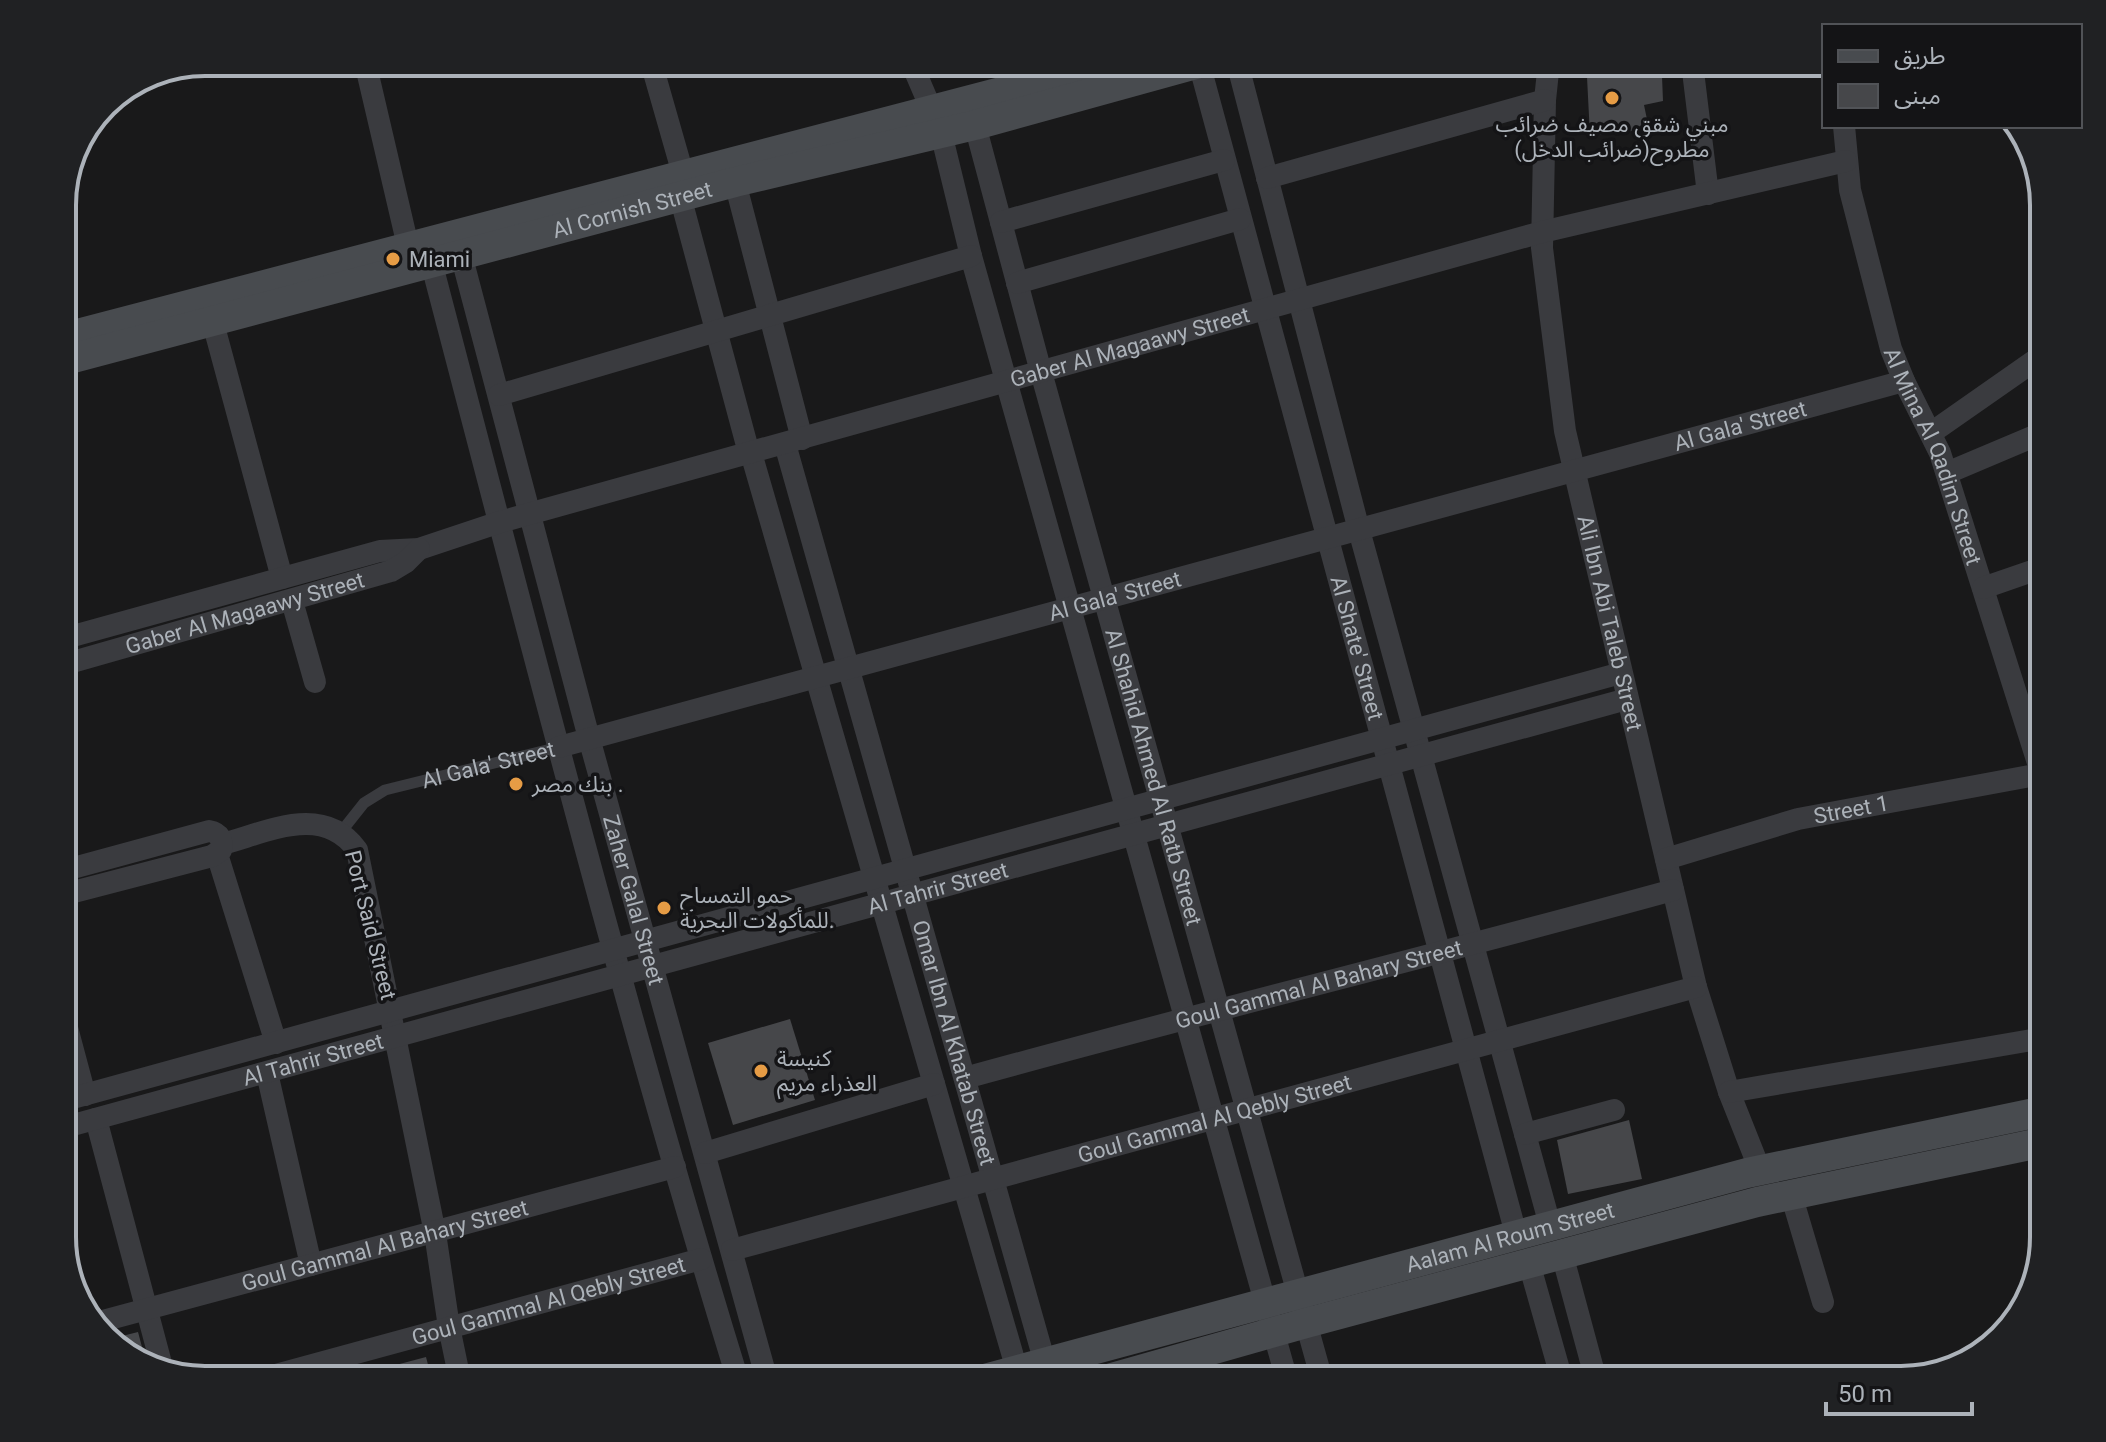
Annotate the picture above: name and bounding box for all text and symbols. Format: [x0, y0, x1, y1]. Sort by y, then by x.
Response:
legend [1822, 24, 2082, 128]
text: طريق [1894, 42, 1946, 71]
text: مبنى [1894, 82, 1941, 110]
marker: مبني شقق مصيف ضرائب مطروح(ضرائب الدخل) [1603, 89, 1621, 107]
place label: مبني شقق مصيف ضرائب مطروح(ضرائب الدخل) [1495, 112, 1729, 166]
street label: Al Cornish Street [550, 177, 715, 243]
place label: Miami [409, 247, 470, 272]
marker: Miami [384, 250, 402, 268]
street label: Gaber Al Magaawy Street [1007, 302, 1252, 392]
street label: Al Mina Al Qadim Street [1879, 344, 1987, 568]
street label: Al Gala' Street [1671, 396, 1809, 456]
street label: Ali Ibn Abi Taleb Street [1572, 513, 1647, 733]
street label: Al Gala' Street [1046, 566, 1184, 626]
street label: Gaber Al Magaawy Street [123, 567, 367, 659]
street label: Al Shate' Street [1325, 573, 1388, 723]
street label: Al Shahid Ahmed Al Ratb Street [1100, 626, 1207, 928]
street label: Al Gala' Street [419, 737, 557, 793]
place label: بنك مصر . [531, 772, 624, 797]
marker: بنك مصر . [507, 775, 525, 793]
street label: Street 1 [1812, 790, 1891, 829]
street label: Zaher Galal Street [598, 812, 669, 988]
street label: Port Said Street [340, 848, 401, 1002]
street label: Al Tahrir Street [865, 857, 1011, 920]
place label: حمو التمساح للمأكولات البحرية. [680, 883, 835, 933]
marker: حمو التمساح للمأكولات البحرية. [655, 899, 673, 917]
street label: Omar Ibn Al Khatab Street [907, 917, 1000, 1168]
street label: Goul Gammal Al Bahary Street [1173, 935, 1465, 1034]
street label: Al Tahrir Street [240, 1029, 386, 1091]
place label: كنيسة العذراء مريم [777, 1046, 877, 1100]
marker: كنيسة العذراء مريم [752, 1062, 770, 1080]
street label: Goul Gammal Al Qebly Street [1075, 1070, 1354, 1168]
street label: Goul Gammal Al Bahary Street [239, 1195, 531, 1296]
street label: Aalam Al Roum Street [1403, 1197, 1617, 1278]
street label: Goul Gammal Al Qebly Street [409, 1252, 688, 1350]
scale bar [1826, 1366, 1972, 1416]
text: 50 m [1838, 1380, 1892, 1408]

